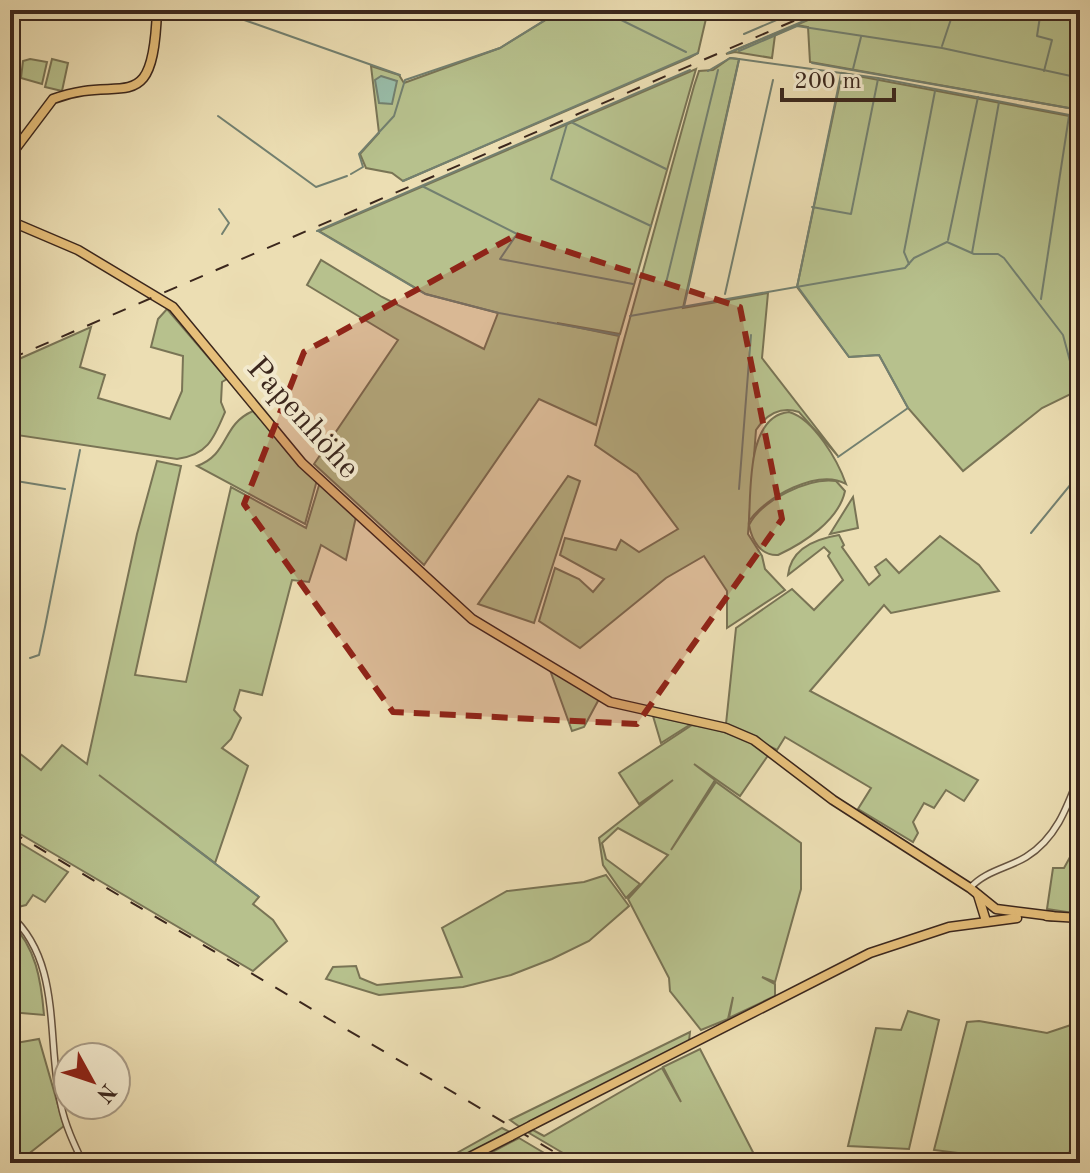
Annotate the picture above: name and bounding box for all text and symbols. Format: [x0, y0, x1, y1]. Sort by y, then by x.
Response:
scale bar [782, 52, 894, 102]
text: 200 m [794, 70, 862, 94]
street label: Papenhöhe [240, 352, 364, 486]
north arrow [52, 1041, 132, 1121]
text: N [92, 1079, 120, 1106]

